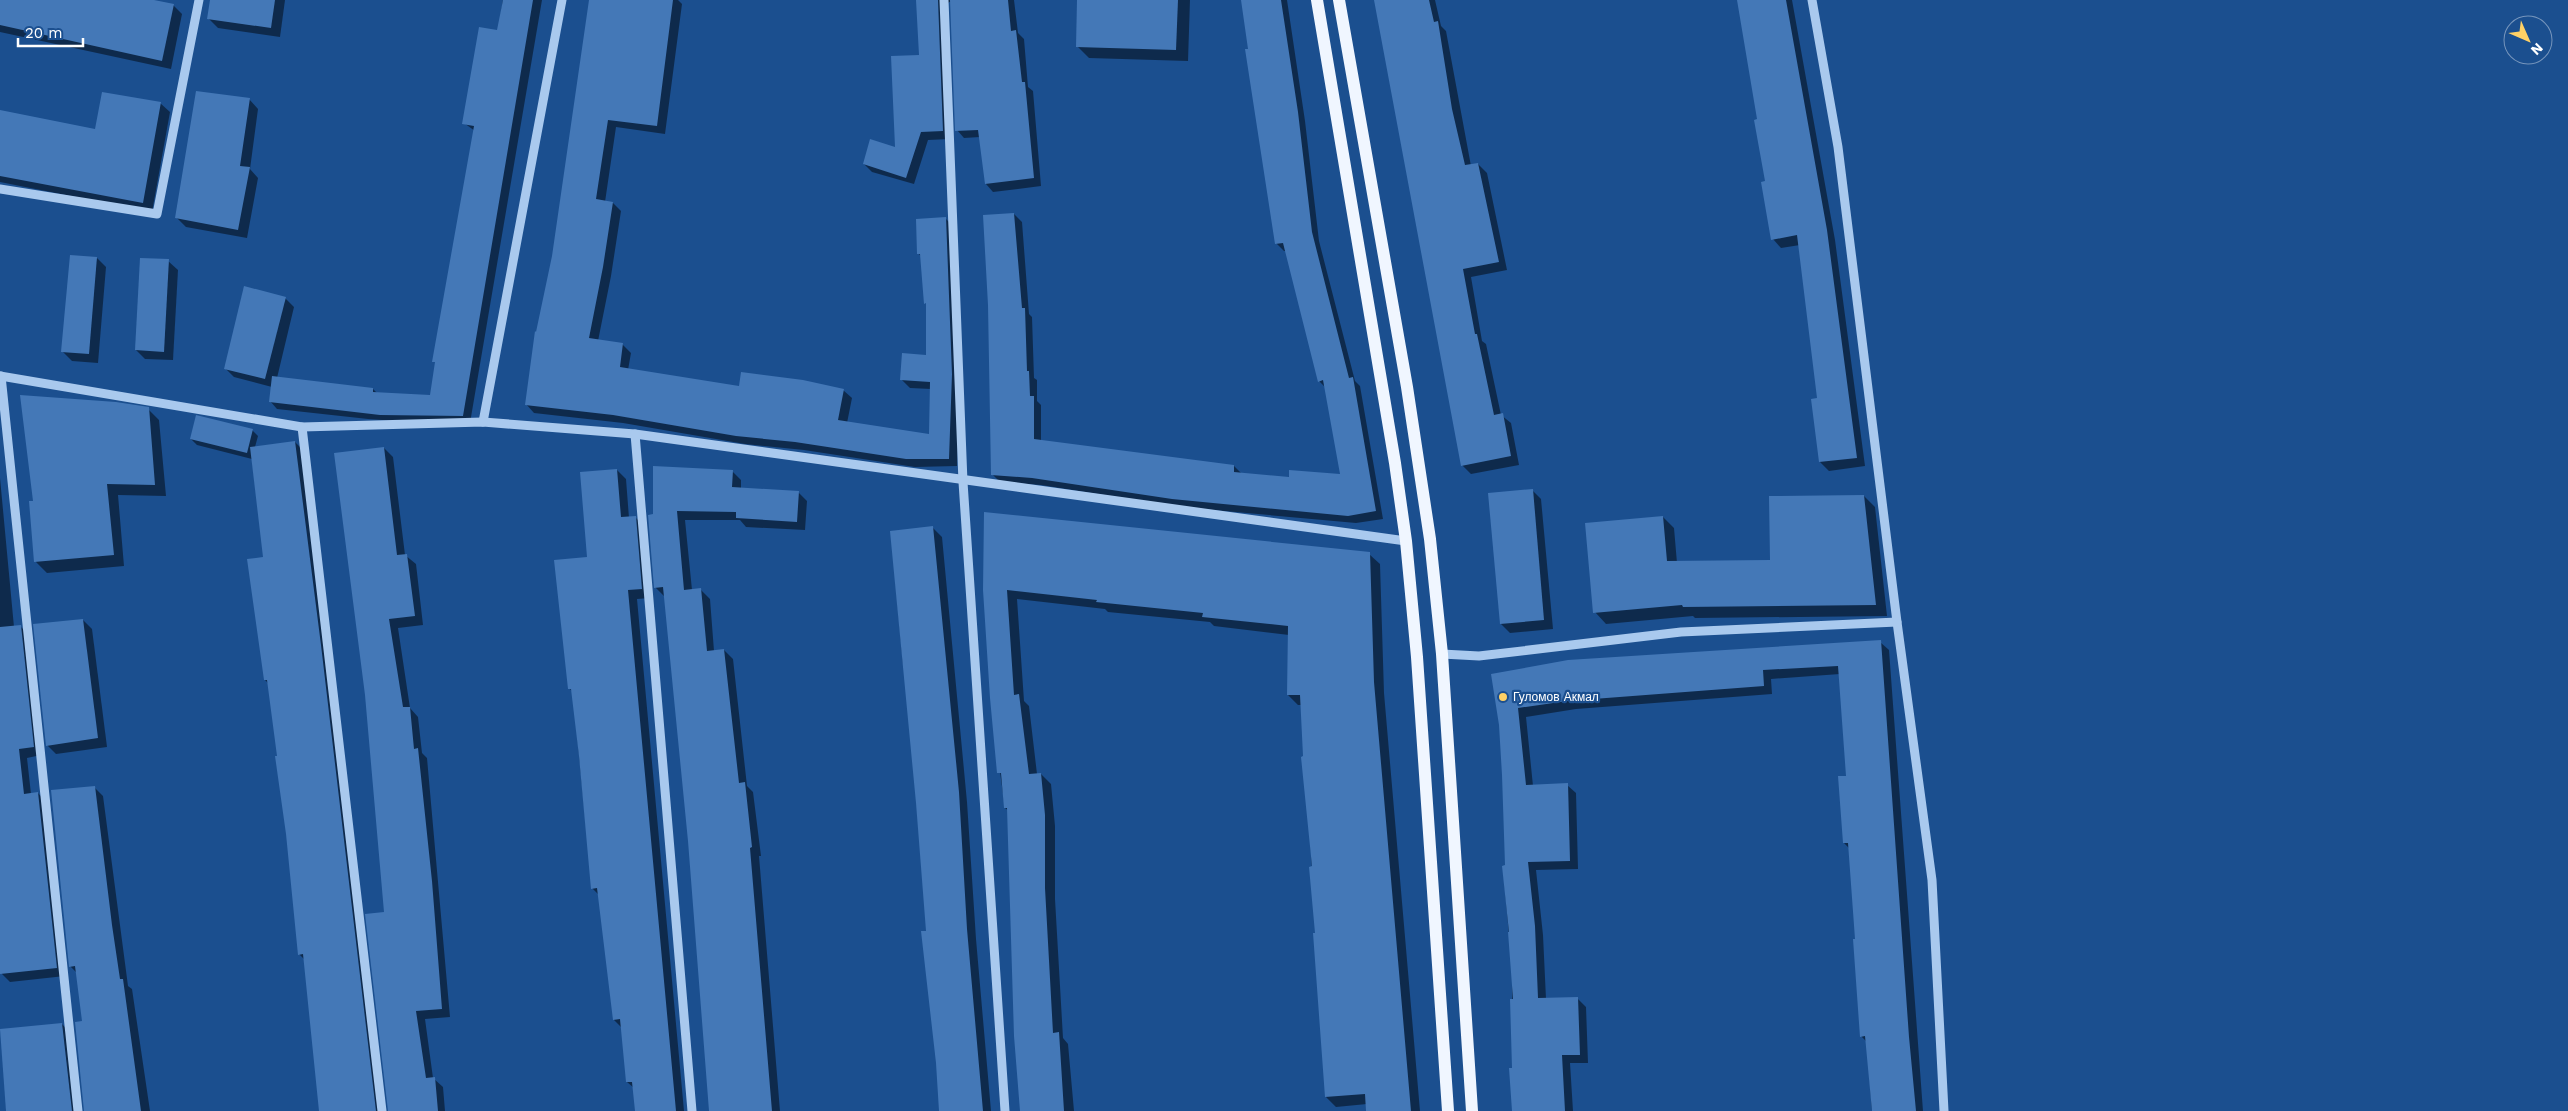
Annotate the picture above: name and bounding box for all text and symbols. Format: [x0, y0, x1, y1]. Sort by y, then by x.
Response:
scale bar [18, 15, 82, 47]
north arrow [2503, 15, 2553, 65]
text: 20 m [25, 24, 63, 42]
text: N [2528, 40, 2547, 59]
place label: Гуломов Акмал [1513, 690, 1599, 704]
marker: Гуломов Акмал [1497, 691, 1509, 703]

